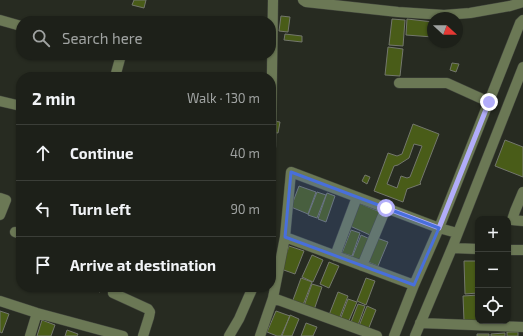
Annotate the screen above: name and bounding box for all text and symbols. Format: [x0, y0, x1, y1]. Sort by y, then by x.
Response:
north arrow [427, 12, 463, 48]
search box [16, 16, 276, 60]
icon: search [30, 27, 52, 49]
text: Search here [62, 29, 143, 47]
text: 2 min [32, 88, 75, 108]
text: Walk · 130 m [187, 90, 260, 106]
route end [480, 93, 498, 111]
icon: ahead [32, 142, 54, 164]
text: Continue [70, 144, 133, 162]
text: 40 m [230, 145, 260, 161]
icon: left [32, 198, 54, 220]
route start [377, 199, 395, 217]
text: Turn left [70, 200, 131, 218]
text: 90 m [230, 201, 260, 217]
map controls [475, 216, 511, 324]
button: + [475, 216, 511, 252]
button: − [475, 252, 511, 288]
icon: arrive [32, 254, 54, 276]
text: Arrive at destination [70, 256, 216, 274]
button: locate [475, 288, 511, 324]

